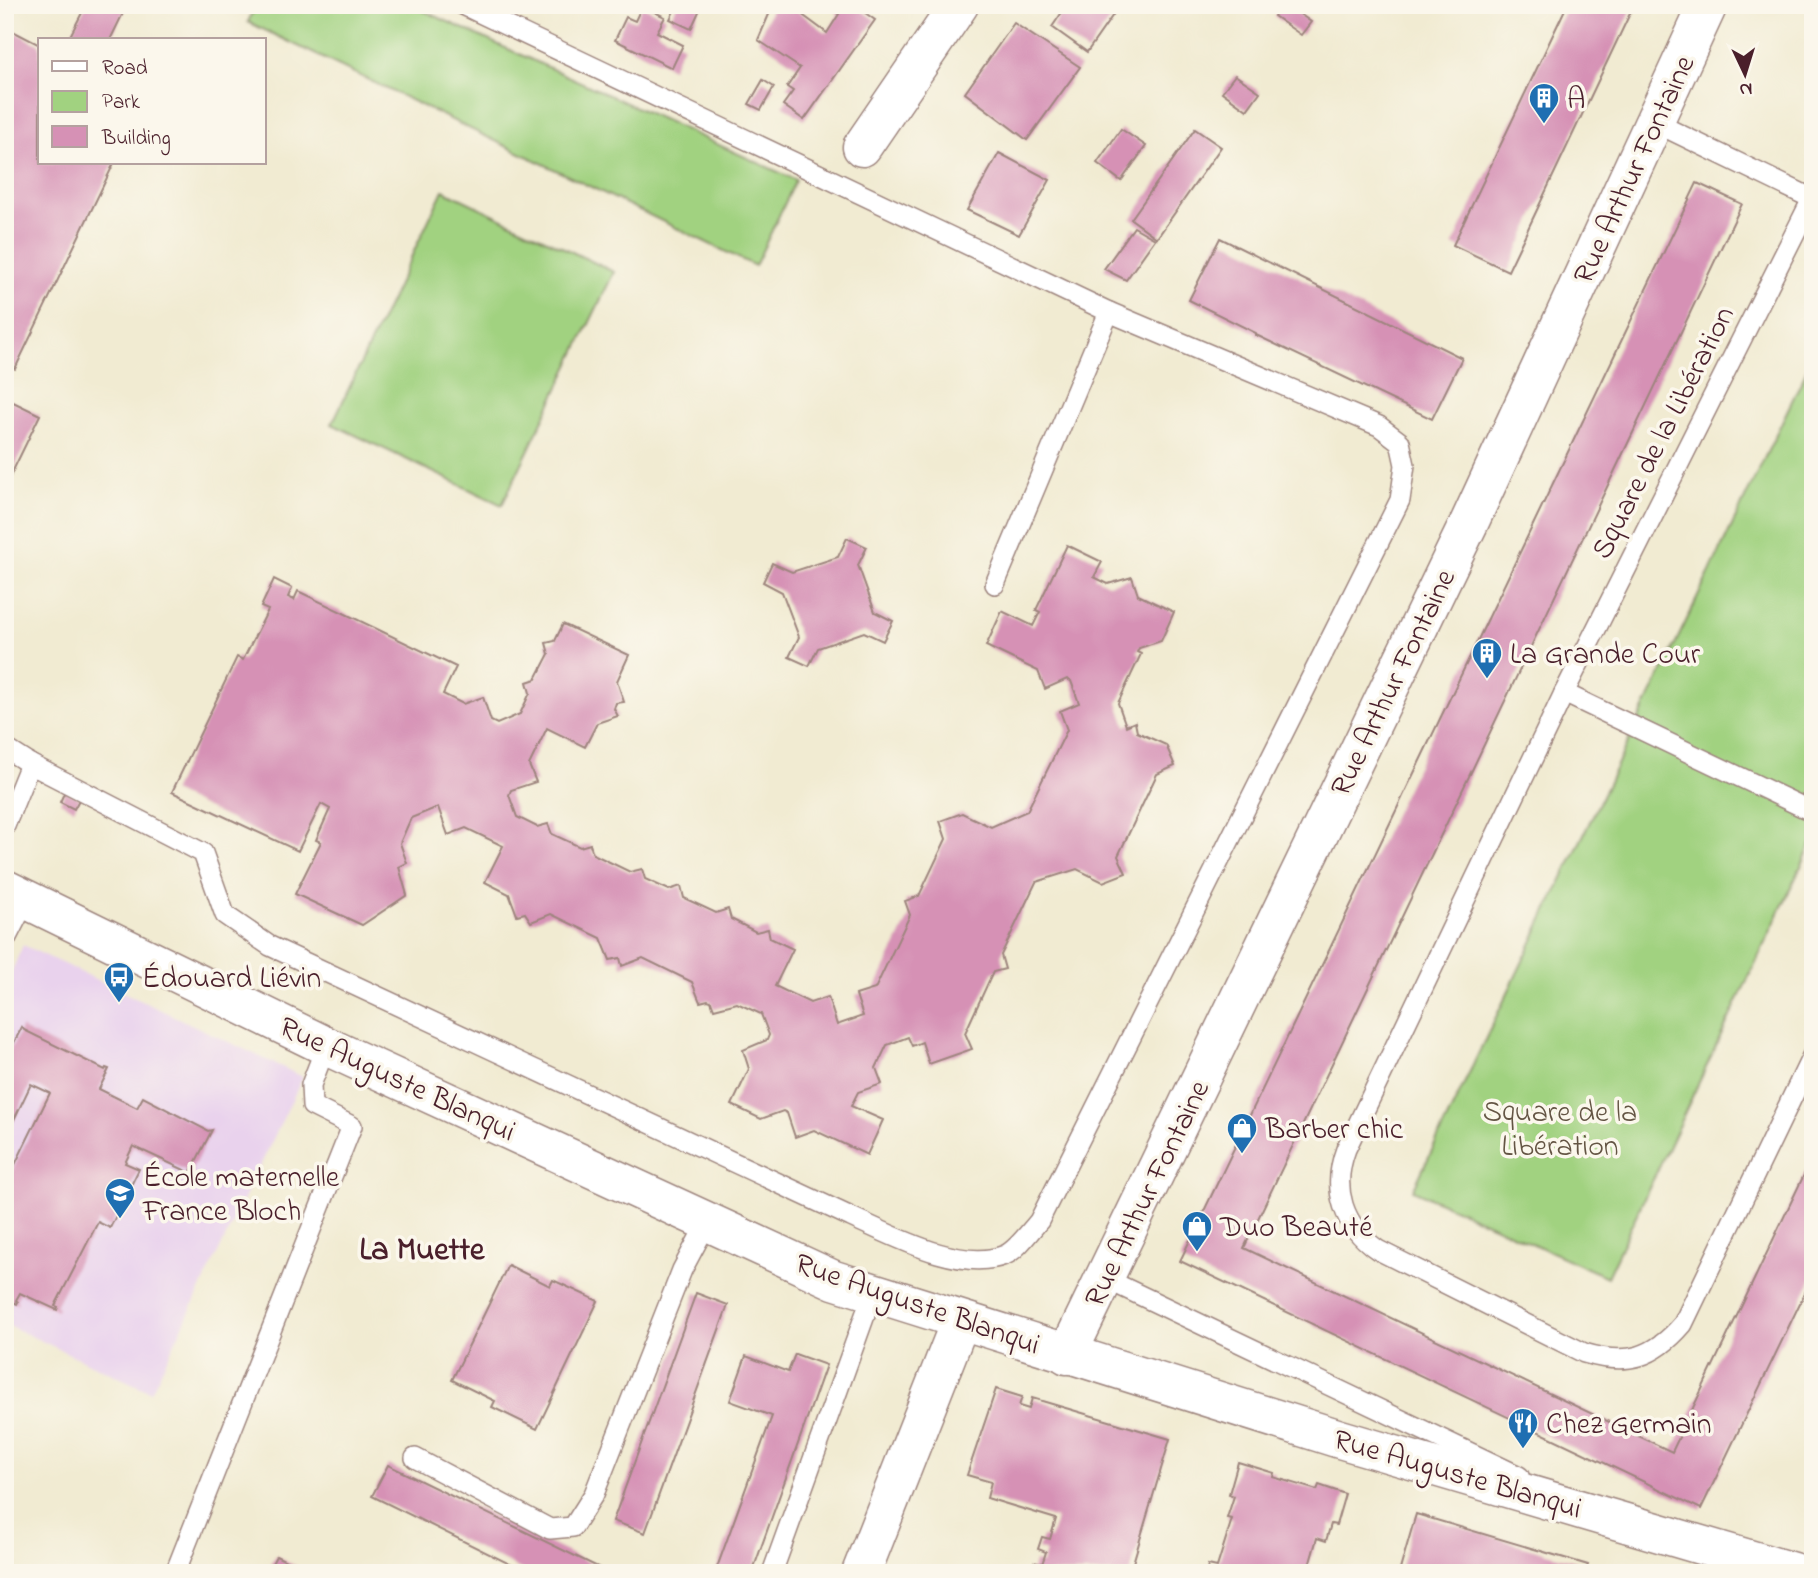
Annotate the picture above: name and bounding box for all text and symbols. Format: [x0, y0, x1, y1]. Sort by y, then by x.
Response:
legend [38, 38, 266, 164]
north arrow [1710, 38, 1780, 108]
street label: Rue Arthur Fontaine [1563, 48, 1708, 292]
text: Road [102, 54, 148, 84]
text: N [1738, 75, 1753, 102]
place label: A [1567, 79, 1585, 123]
building icon: A [1527, 81, 1561, 125]
text: Park [102, 88, 141, 118]
text: Building [101, 124, 171, 156]
street label: Square de la Libération [1582, 299, 1748, 568]
street label: Rue Arthur Fontaine [1321, 562, 1469, 804]
place label: La Grande Cour [1510, 634, 1701, 678]
building icon: La Grande Cour [1470, 636, 1504, 680]
place label: Édouard Liévin [142, 958, 321, 1002]
bus stop icon: Édouard Liévin [102, 960, 136, 1004]
street label: Rue Auguste Blanqui [271, 1007, 522, 1155]
street label: Rue Arthur Fontaine [1075, 1073, 1223, 1315]
park label: Square de la Libération [1483, 1092, 1637, 1170]
place label: Barber chic [1264, 1109, 1404, 1153]
shop icon: Barber chic [1225, 1111, 1259, 1155]
place label: École maternelle France Bloch [142, 1157, 340, 1235]
school or university icon: École maternelle France Bloch [103, 1176, 137, 1220]
place label: Duo Beauté [1219, 1207, 1373, 1251]
shop icon: Duo Beauté [1180, 1209, 1214, 1253]
district label: La Muette [360, 1228, 486, 1275]
street label: Rue Auguste Blanqui [789, 1243, 1045, 1368]
place label: Chez Germain [1546, 1404, 1711, 1448]
restaurant icon: Chez Germain [1506, 1406, 1540, 1450]
street label: Rue Auguste Blanqui [1328, 1419, 1586, 1532]

